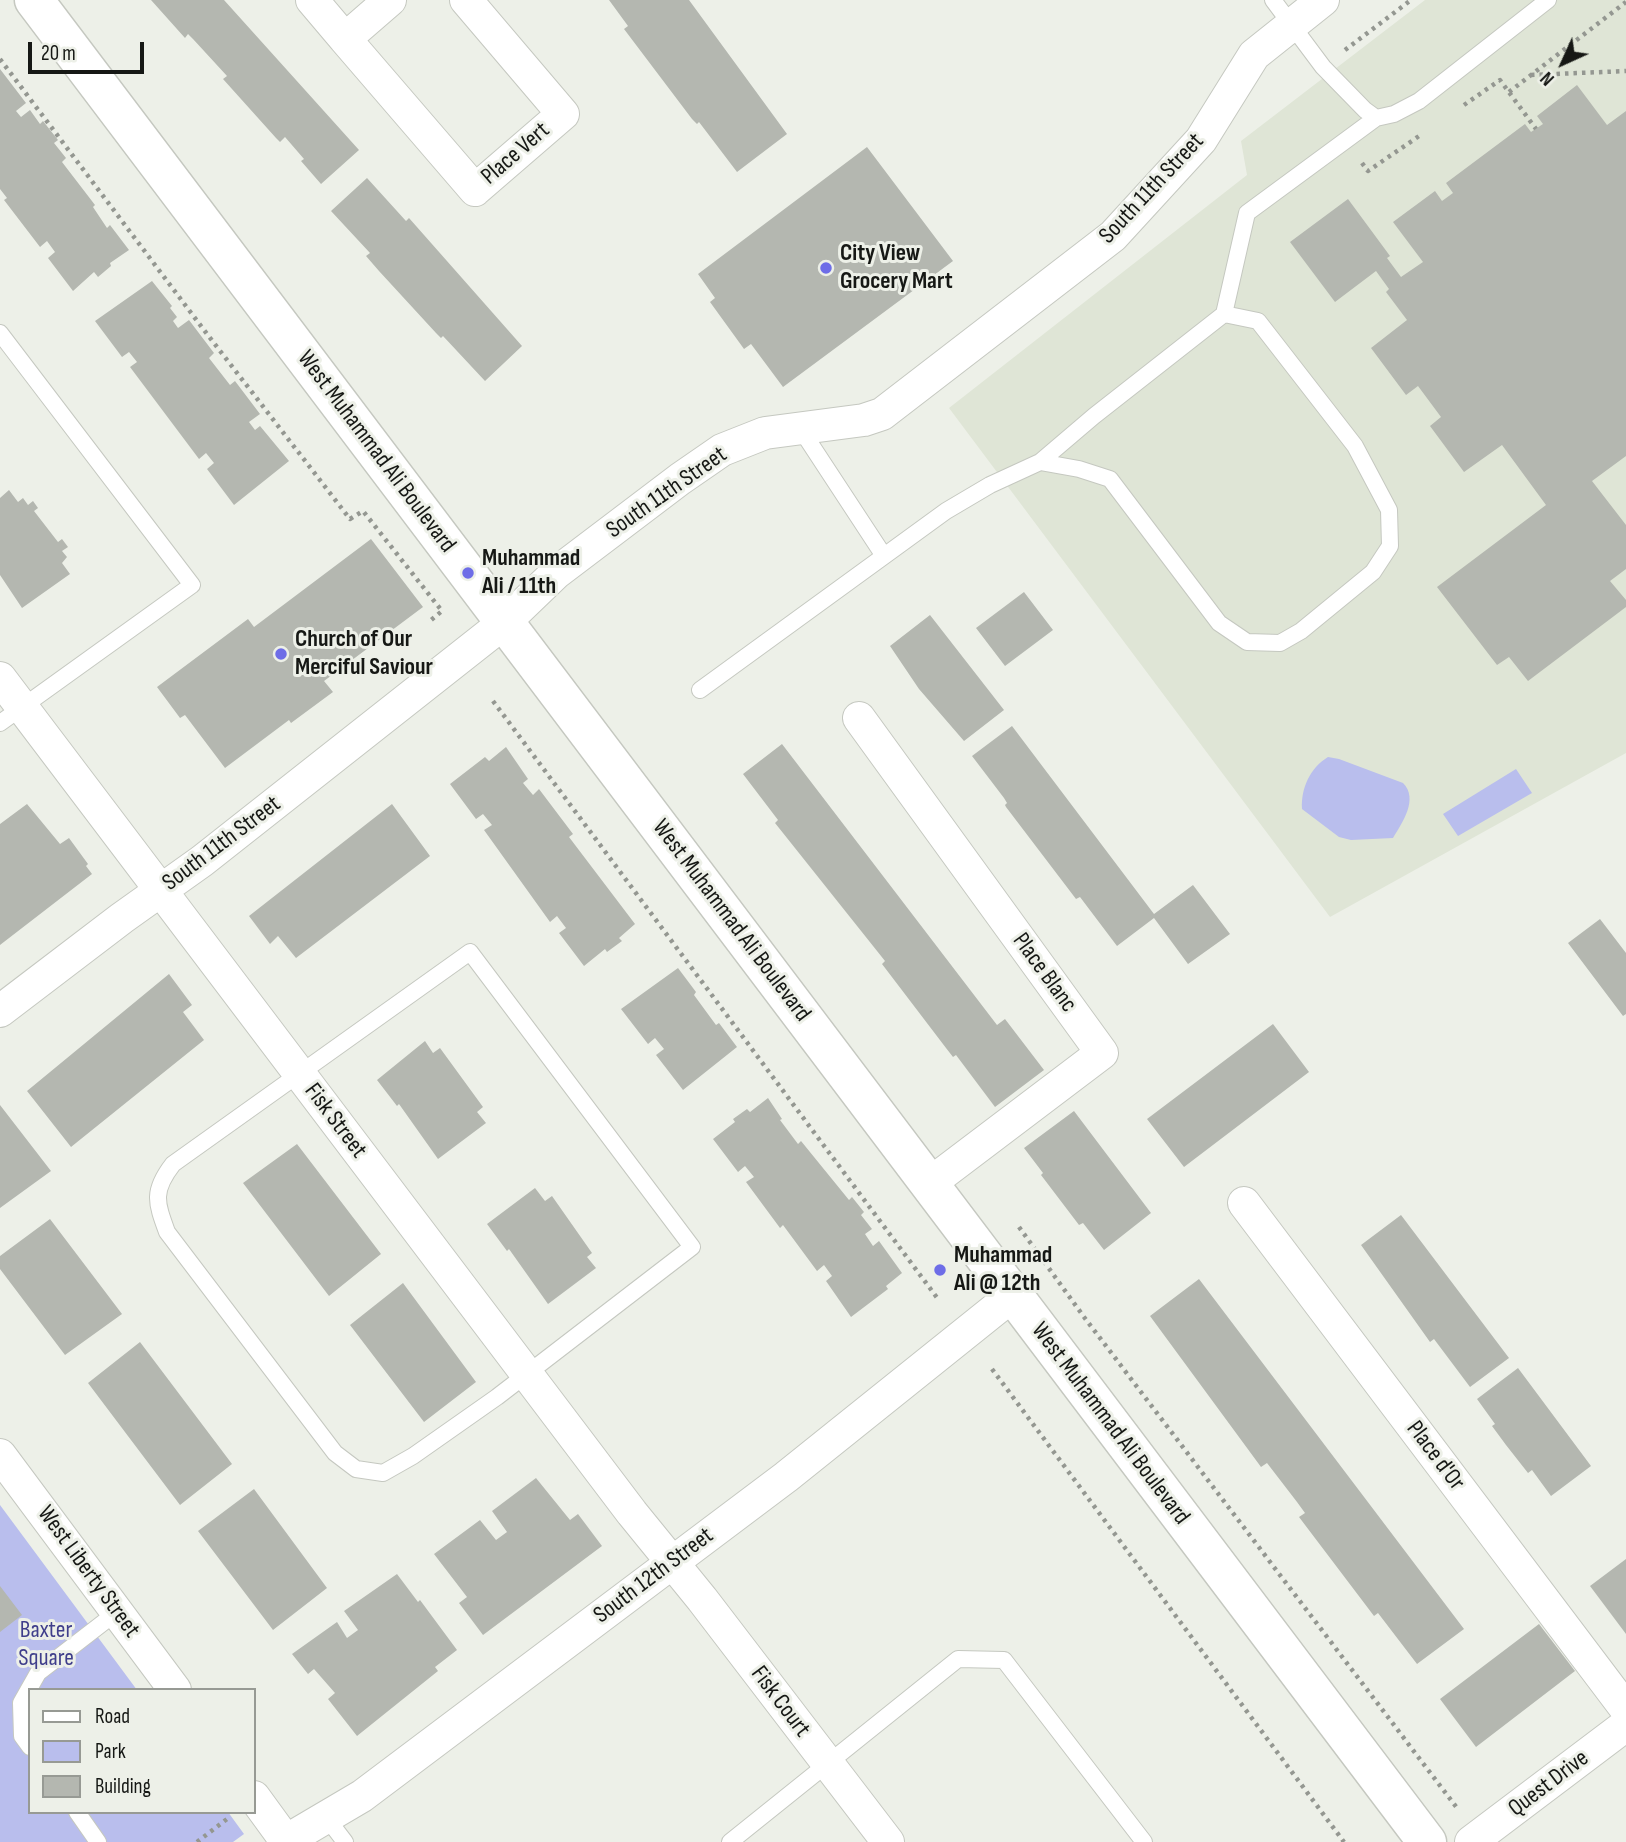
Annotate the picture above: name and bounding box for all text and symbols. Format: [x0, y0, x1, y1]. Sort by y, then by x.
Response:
scale bar [32, 28, 147, 72]
north arrow [1528, 28, 1598, 98]
text: 20 m [41, 41, 76, 66]
text: N [1536, 66, 1560, 90]
street label: Place Vert [476, 117, 556, 191]
street label: South 11th Street [1094, 128, 1210, 250]
place label: City View Grocery Mart [840, 240, 953, 296]
marker: City View Grocery Mart [818, 260, 834, 276]
street label: West Muhammad Ali Boulevard [291, 345, 461, 559]
street label: South 11th Street [601, 441, 733, 545]
place label: Muhammad Ali / 11th [482, 545, 580, 601]
marker: Muhammad Ali / 11th [460, 565, 476, 581]
place label: Church of Our Merciful Saviour [295, 626, 433, 682]
marker: Church of Our Merciful Saviour [273, 646, 289, 662]
street label: South 11th Street [157, 790, 287, 898]
street label: West Muhammad Ali Boulevard [646, 814, 816, 1028]
street label: Place Blanc [1006, 928, 1082, 1018]
street label: Fisk Street [298, 1078, 372, 1164]
place label: Muhammad Ali @ 12th [954, 1242, 1052, 1298]
marker: Muhammad Ali @ 12th [932, 1262, 948, 1278]
street label: West Muhammad Ali Boulevard [1025, 1317, 1195, 1531]
street label: Place d'Or [1400, 1416, 1470, 1496]
street label: West Liberty Street [31, 1501, 145, 1643]
street label: South 12th Street [589, 1522, 719, 1630]
park label: Baxter Square [18, 1617, 74, 1673]
street label: Fisk Court [744, 1661, 816, 1743]
legend [28, 1688, 256, 1814]
text: Road [95, 1704, 130, 1729]
text: Park [95, 1739, 126, 1764]
street label: Quest Drive [1503, 1744, 1595, 1824]
text: Building [95, 1774, 151, 1799]

